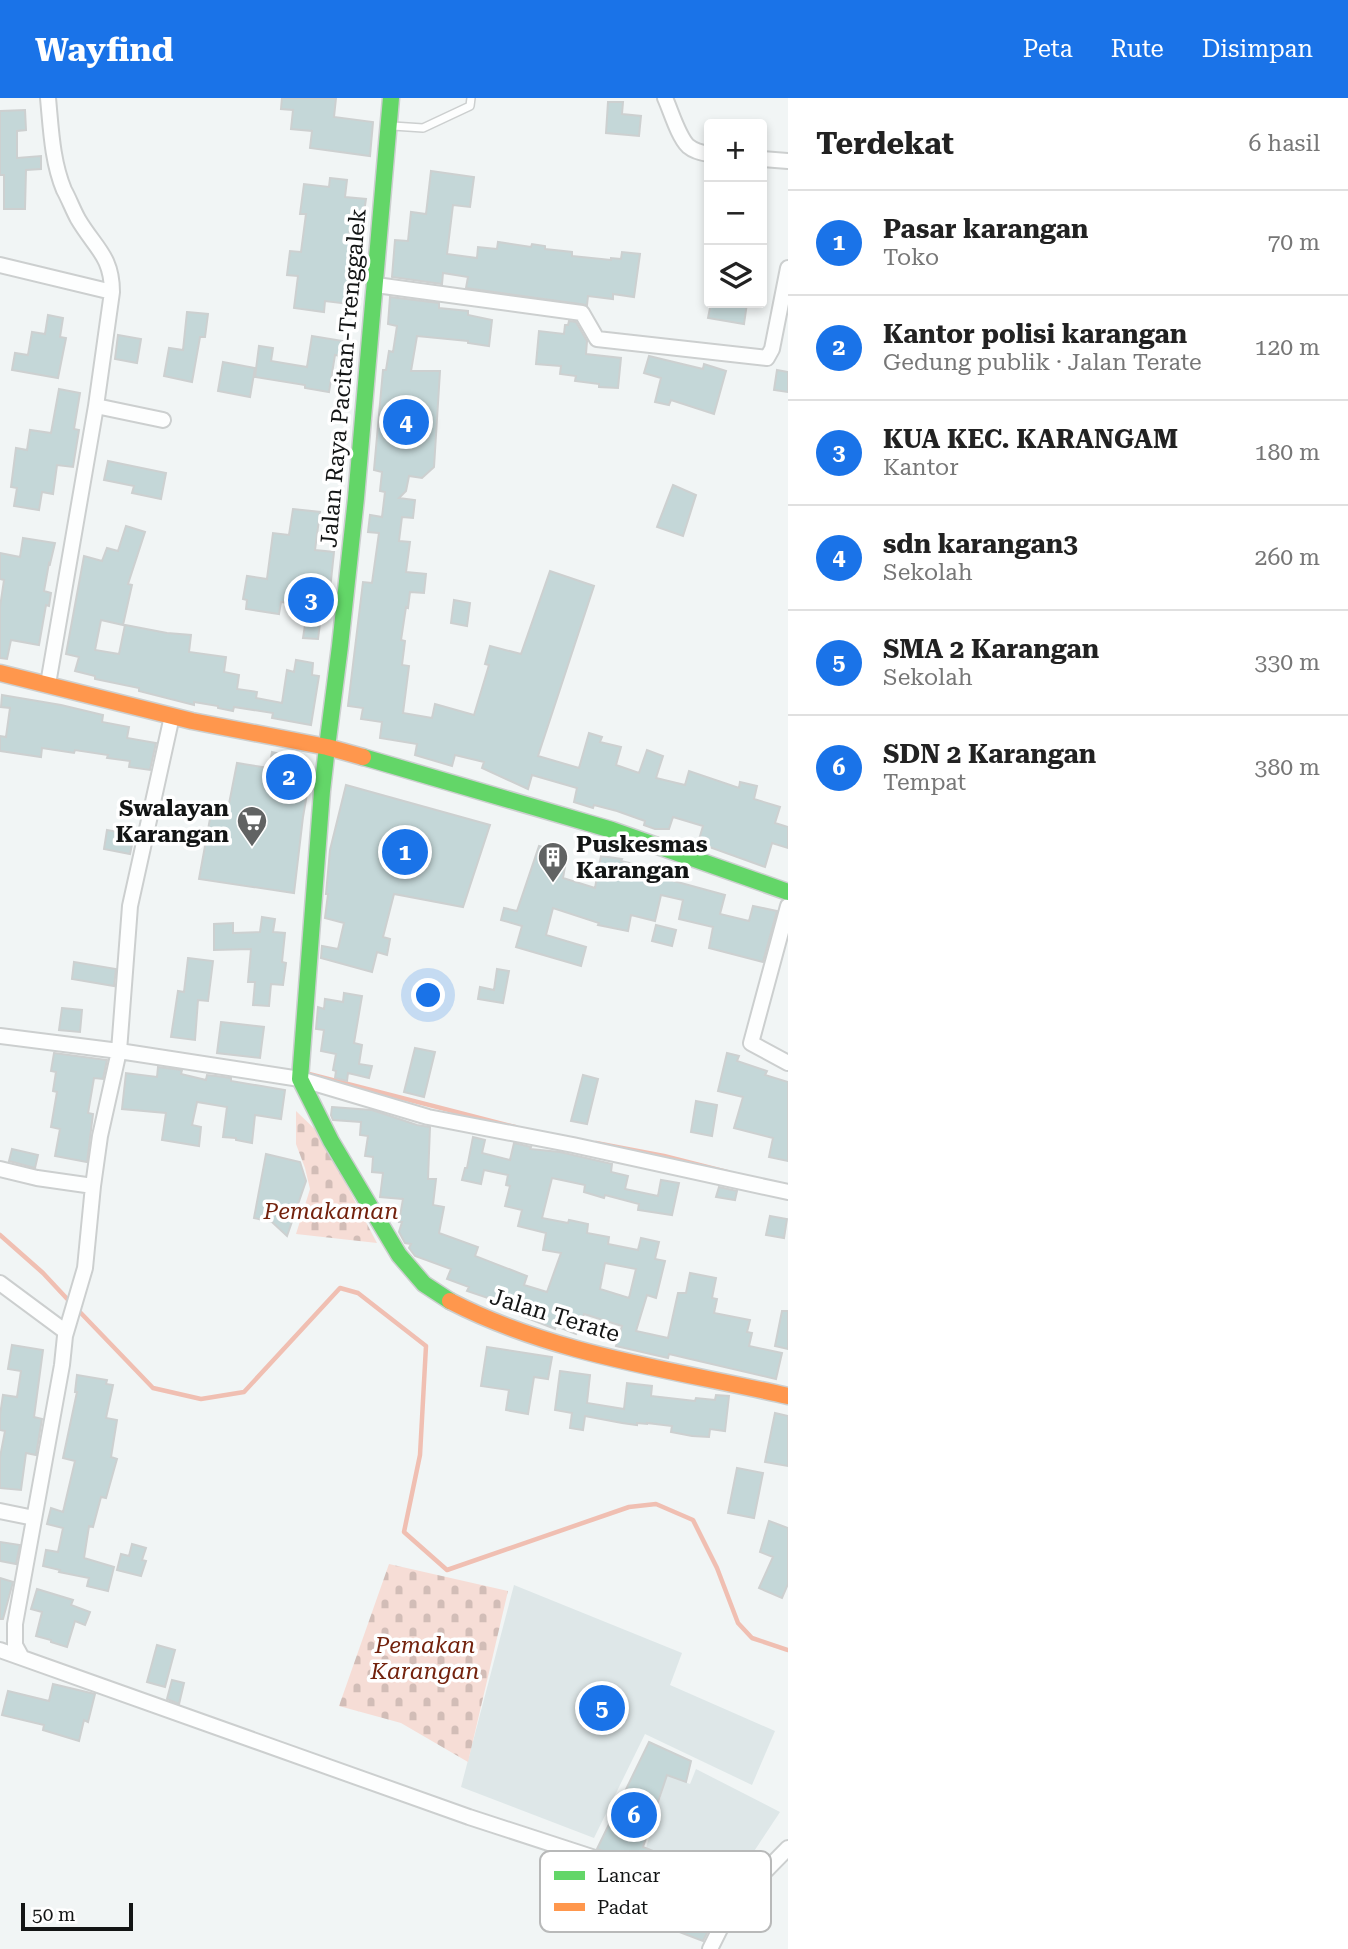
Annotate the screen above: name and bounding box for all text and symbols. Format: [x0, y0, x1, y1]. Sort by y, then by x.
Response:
text: Wayfind [35, 30, 174, 69]
text: Peta [1023, 35, 1073, 63]
text: Rute [1111, 35, 1164, 63]
text: Disimpan [1202, 35, 1313, 63]
map controls [704, 119, 767, 308]
button: + [704, 119, 767, 182]
text: Terdekat [816, 126, 954, 161]
text: 6 hasil [1249, 130, 1320, 157]
button: − [704, 182, 767, 245]
street label: Jalan Raya Pacitan-Trenggalek [315, 207, 372, 549]
text: Pasar karangan [883, 214, 1089, 244]
text: 1 [833, 229, 845, 256]
text: 70 m [1267, 229, 1320, 256]
text: Toko [883, 244, 939, 271]
button: layers [704, 245, 767, 308]
text: Kantor polisi karangan [883, 319, 1187, 349]
text: 2 [833, 334, 845, 361]
text: 120 m [1255, 334, 1320, 361]
text: Gedung publik · Jalan Terate [883, 349, 1202, 376]
pin: 4 [383, 396, 429, 448]
text: KUA KEC. KARANGAM [883, 424, 1178, 454]
text: 3 [833, 439, 845, 466]
text: 180 m [1255, 439, 1320, 466]
text: Kantor [883, 454, 959, 481]
text: sdn karangan3 [883, 529, 1078, 559]
text: 4 [833, 544, 845, 571]
text: 260 m [1255, 544, 1320, 571]
text: Sekolah [883, 559, 973, 586]
pin: 3 [288, 574, 334, 626]
text: SMA 2 Karangan [883, 634, 1099, 664]
text: 5 [833, 649, 845, 676]
text: 330 m [1255, 649, 1320, 676]
text: Sekolah [883, 664, 973, 691]
text: SDN 2 Karangan [883, 739, 1096, 769]
pin: 2 [266, 751, 312, 803]
text: 6 [833, 754, 845, 781]
text: 380 m [1255, 754, 1320, 781]
text: Tempat [883, 769, 966, 796]
place label: Swalayan Karangan [116, 795, 230, 848]
supermarket icon: Swalayan Karangan [235, 804, 269, 848]
pin: 1 [382, 826, 428, 878]
place label: Puskesmas Karangan [576, 831, 708, 884]
building icon: Puskesmas Karangan [536, 840, 570, 884]
your location [411, 978, 445, 1012]
park label: Pemakaman [263, 1198, 398, 1225]
street label: Jalan Terate [487, 1283, 623, 1348]
park label: Pemakan Karangan [369, 1632, 480, 1685]
pin: 5 [579, 1682, 625, 1734]
pin: 6 [611, 1789, 657, 1841]
legend [540, 1851, 771, 1932]
text: Lancar [597, 1864, 660, 1887]
text: Padat [597, 1896, 648, 1919]
scale bar [21, 1900, 133, 1932]
text: 50 m [32, 1903, 75, 1926]

